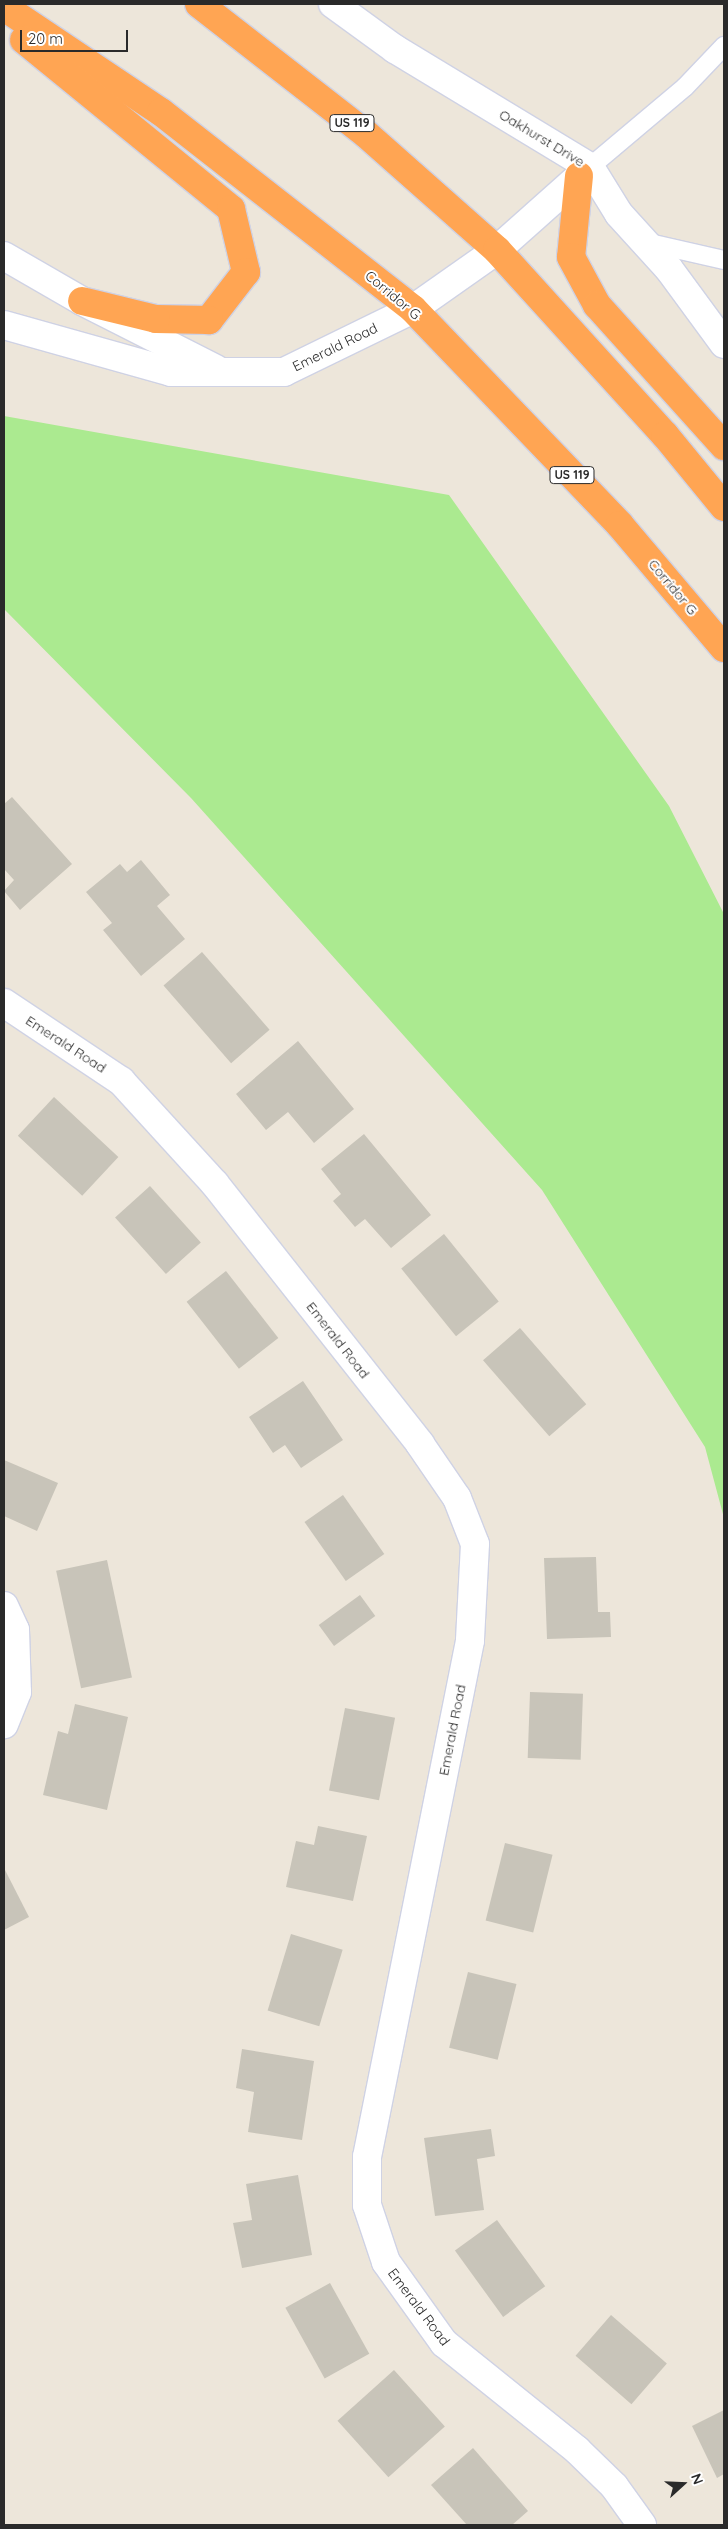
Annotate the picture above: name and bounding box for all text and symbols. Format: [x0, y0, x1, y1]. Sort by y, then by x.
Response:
scale bar [22, 20, 130, 52]
text: 20 m [28, 29, 63, 48]
street label: Oakhurst Drive [496, 106, 588, 170]
road number: US 119 [328, 114, 376, 132]
street label: Corridor G [362, 267, 424, 323]
street label: Emerald Road [290, 319, 380, 375]
road number: US 119 [548, 466, 596, 484]
street label: Corridor G [645, 556, 701, 618]
street label: Emerald Road [23, 1012, 109, 1076]
street label: Emerald Road [303, 1298, 373, 1382]
street label: Emerald Road [435, 1683, 469, 1777]
street label: Emerald Road [384, 2265, 454, 2349]
north arrow [658, 2459, 708, 2509]
text: N [687, 2471, 707, 2487]

